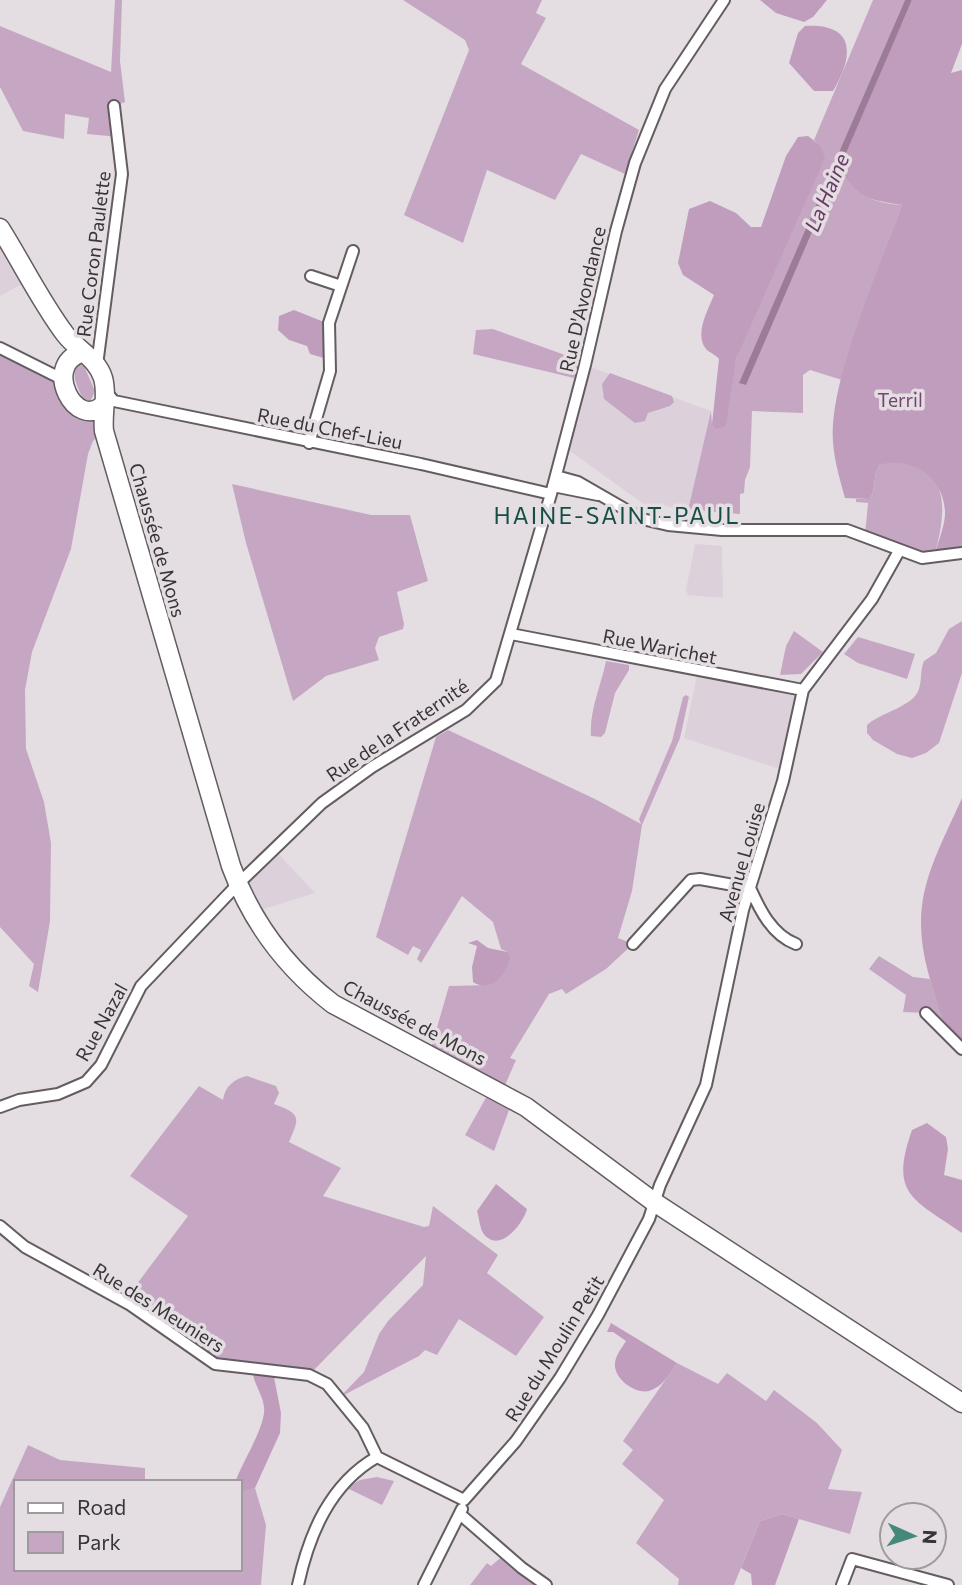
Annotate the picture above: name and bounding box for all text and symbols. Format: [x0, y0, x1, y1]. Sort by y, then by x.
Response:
water label: La Haine [798, 149, 854, 235]
street label: Rue Coron Paulette [71, 170, 115, 338]
street label: Rue D'Avondance [554, 224, 610, 374]
park label: Terril [877, 388, 923, 411]
street label: Rue du Chef-Lieu [255, 403, 405, 453]
street label: Chaussée de Mons [125, 460, 191, 620]
district label: HAINE-SAINT-PAUL [494, 501, 740, 529]
street label: Rue Warichet [601, 624, 719, 668]
street label: Rue de la Fraternité [322, 674, 472, 786]
street label: Avenue Louise [713, 800, 769, 924]
street label: Chaussée de Mons [339, 975, 491, 1069]
street label: Rue Nazal [70, 979, 132, 1065]
street label: Rue des Meuniers [89, 1257, 229, 1357]
street label: Rue du Moulin Petit [500, 1270, 608, 1426]
legend [14, 1480, 242, 1571]
text: Road [77, 1494, 126, 1519]
north arrow [878, 1501, 948, 1571]
text: Park [77, 1529, 121, 1554]
text: N [919, 1529, 942, 1545]

